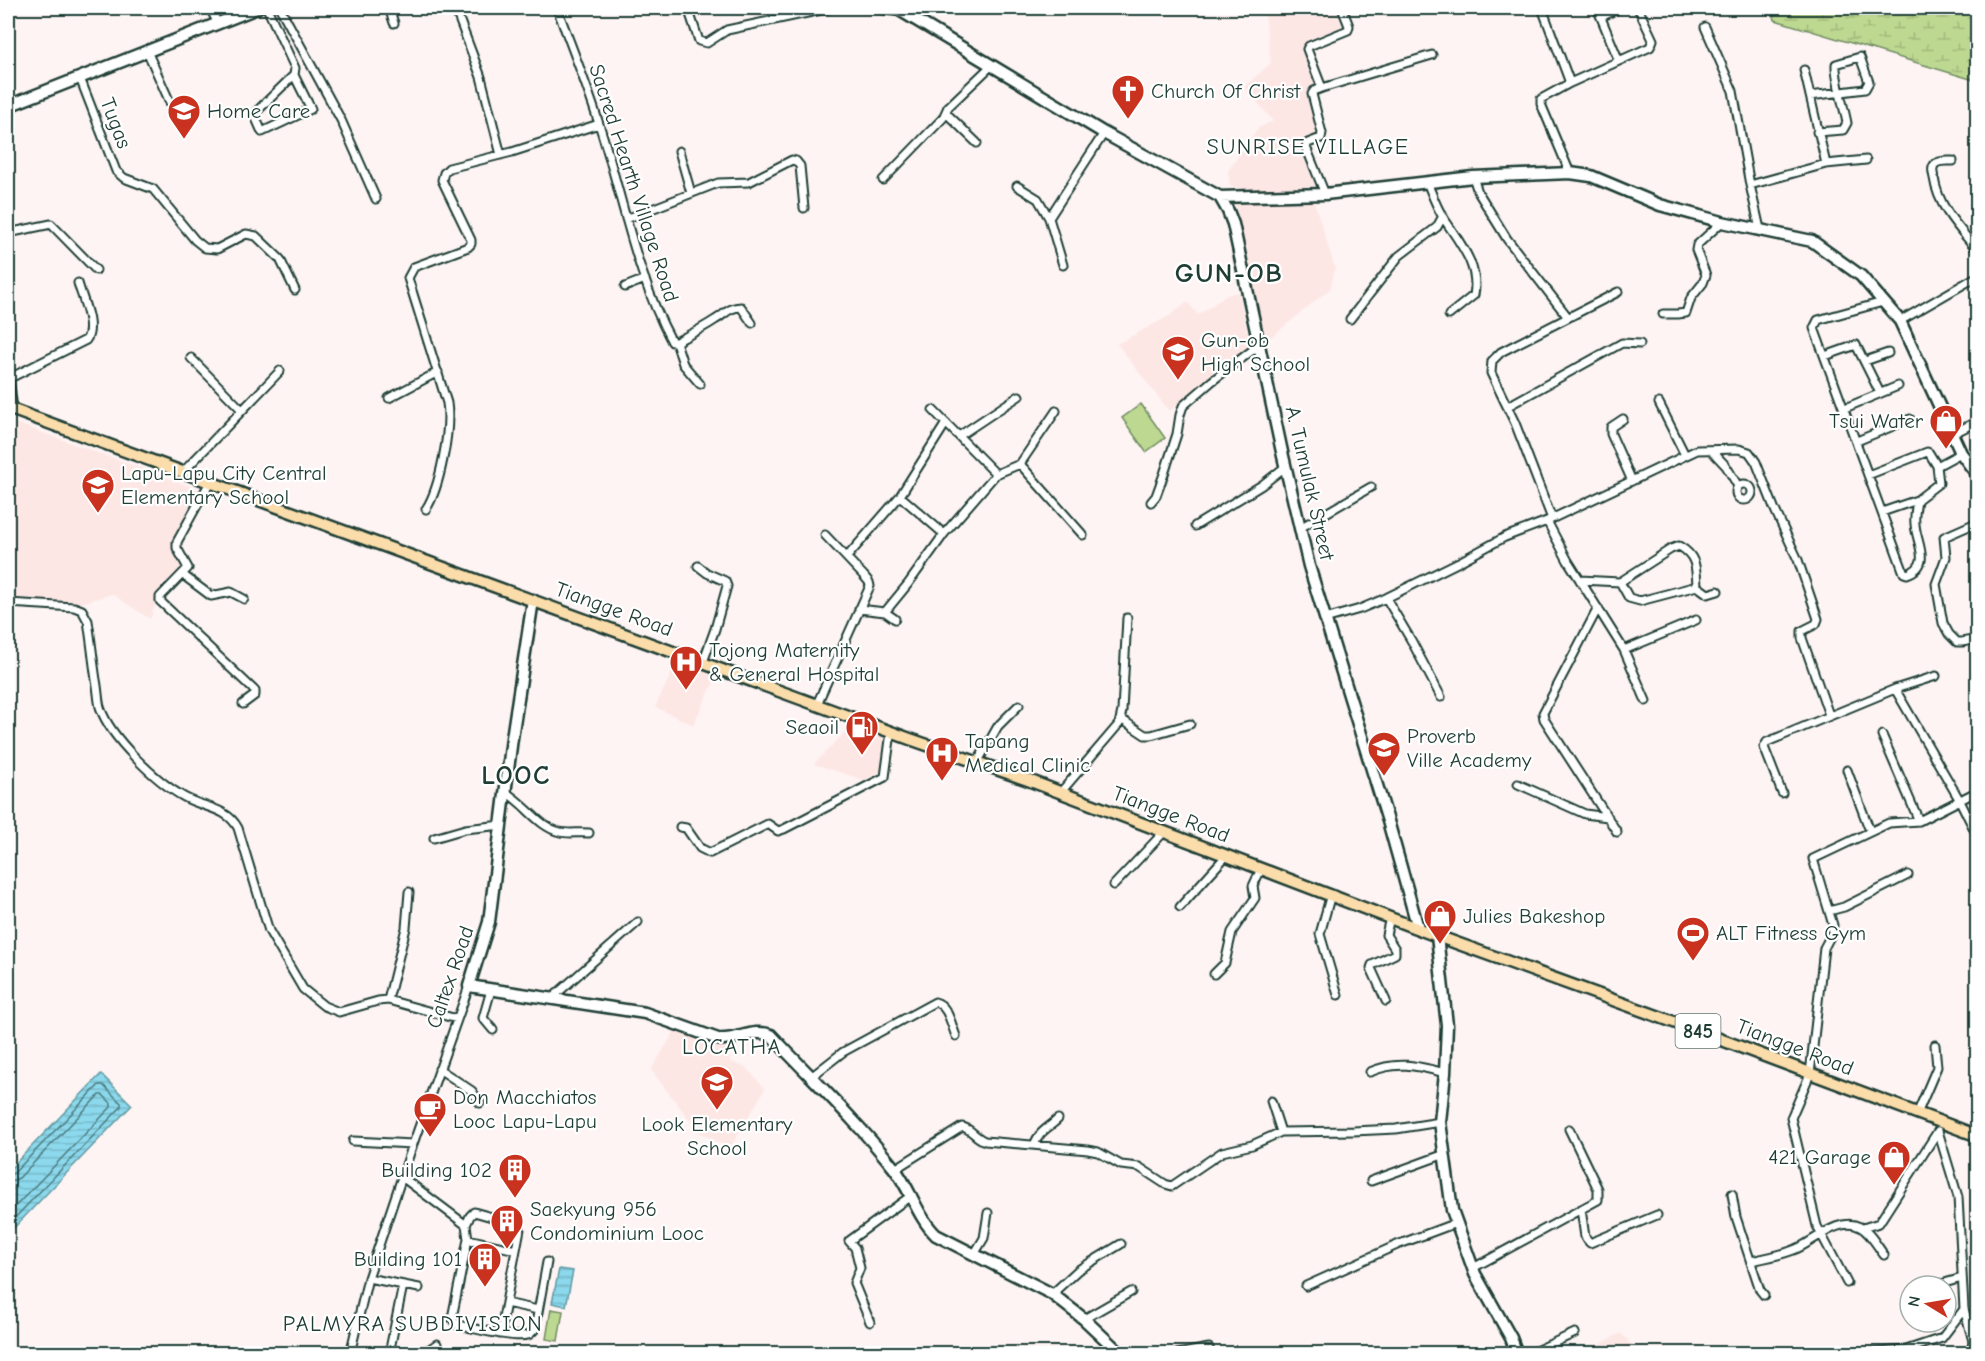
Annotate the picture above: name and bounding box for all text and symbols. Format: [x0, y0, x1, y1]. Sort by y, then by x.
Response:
street label: Sacred Hearth Village Road [584, 61, 684, 305]
church icon: Church Of Christ [1110, 73, 1146, 120]
place label: Church Of Christ [1151, 79, 1301, 103]
school or university icon: Home Care [166, 93, 202, 140]
street label: Tugas [95, 94, 137, 152]
place label: Home Care [207, 99, 310, 123]
district label: SUNRISE VILLAGE [1207, 134, 1409, 160]
district label: GUN-OB [1175, 258, 1283, 289]
place label: Gun-ob High School [1201, 328, 1310, 376]
school or university icon: Gun-ob High School [1160, 334, 1196, 381]
shop icon: Tsui Water [1928, 403, 1964, 450]
street label: A. Tumulak Street [1281, 404, 1340, 563]
place label: Tsui Water [1829, 409, 1924, 433]
place label: Lapu-Lapu City Central Elementary School [121, 461, 327, 509]
school or university icon: Lapu-Lapu City Central Elementary School [80, 467, 116, 514]
street label: Tiangge Road [552, 577, 676, 641]
place label: Tojong Maternity & General Hospital [709, 638, 879, 686]
hospital icon: Tojong Maternity & General Hospital [668, 644, 704, 691]
fuel station icon: Seaoil [844, 709, 880, 756]
place label: Seaoil [786, 715, 839, 739]
place label: Proverb Ville Academy [1407, 724, 1532, 772]
place label: Tapang Medical Clinic [965, 729, 1090, 777]
school or university icon: Proverb Ville Academy [1366, 730, 1402, 777]
hospital icon: Tapang Medical Clinic [924, 735, 960, 782]
district label: LOOC [481, 760, 551, 791]
street label: Tiangge Road [1109, 781, 1233, 847]
shop icon: Julies Bakeshop [1422, 898, 1458, 945]
place label: Julies Bakeshop [1463, 904, 1605, 928]
sports icon: ALT Fitness Gym [1675, 915, 1711, 962]
place label: ALT Fitness Gym [1716, 921, 1866, 945]
street label: Caltex Road [421, 923, 479, 1031]
road number: 845 [1676, 1014, 1720, 1048]
street label: Tiangge Road [1733, 1014, 1857, 1080]
district label: LOCATHA [682, 1034, 782, 1060]
school or university icon: Look Elementary School [699, 1064, 735, 1111]
place label: Don Macchiatos Looc Lapu-Lapu [453, 1085, 597, 1133]
cafe icon: Don Macchiatos Looc Lapu-Lapu [412, 1091, 448, 1138]
place label: Look Elementary School [642, 1112, 793, 1160]
shop icon: 421 Garage [1876, 1139, 1912, 1186]
place label: 421 Garage [1768, 1145, 1871, 1169]
building icon: Building 102 [497, 1152, 533, 1199]
place label: Building 102 [381, 1158, 492, 1182]
place label: Saekyung 956 Condominium Looc [530, 1197, 704, 1245]
building icon: Saekyung 956 Condominium Looc [489, 1203, 525, 1250]
building icon: Building 101 [467, 1241, 503, 1288]
place label: Building 101 [354, 1247, 462, 1271]
north arrow [1898, 1274, 1958, 1334]
text: N [1904, 1294, 1924, 1308]
district label: PALMYRA SUBDIVISION [283, 1311, 543, 1337]

